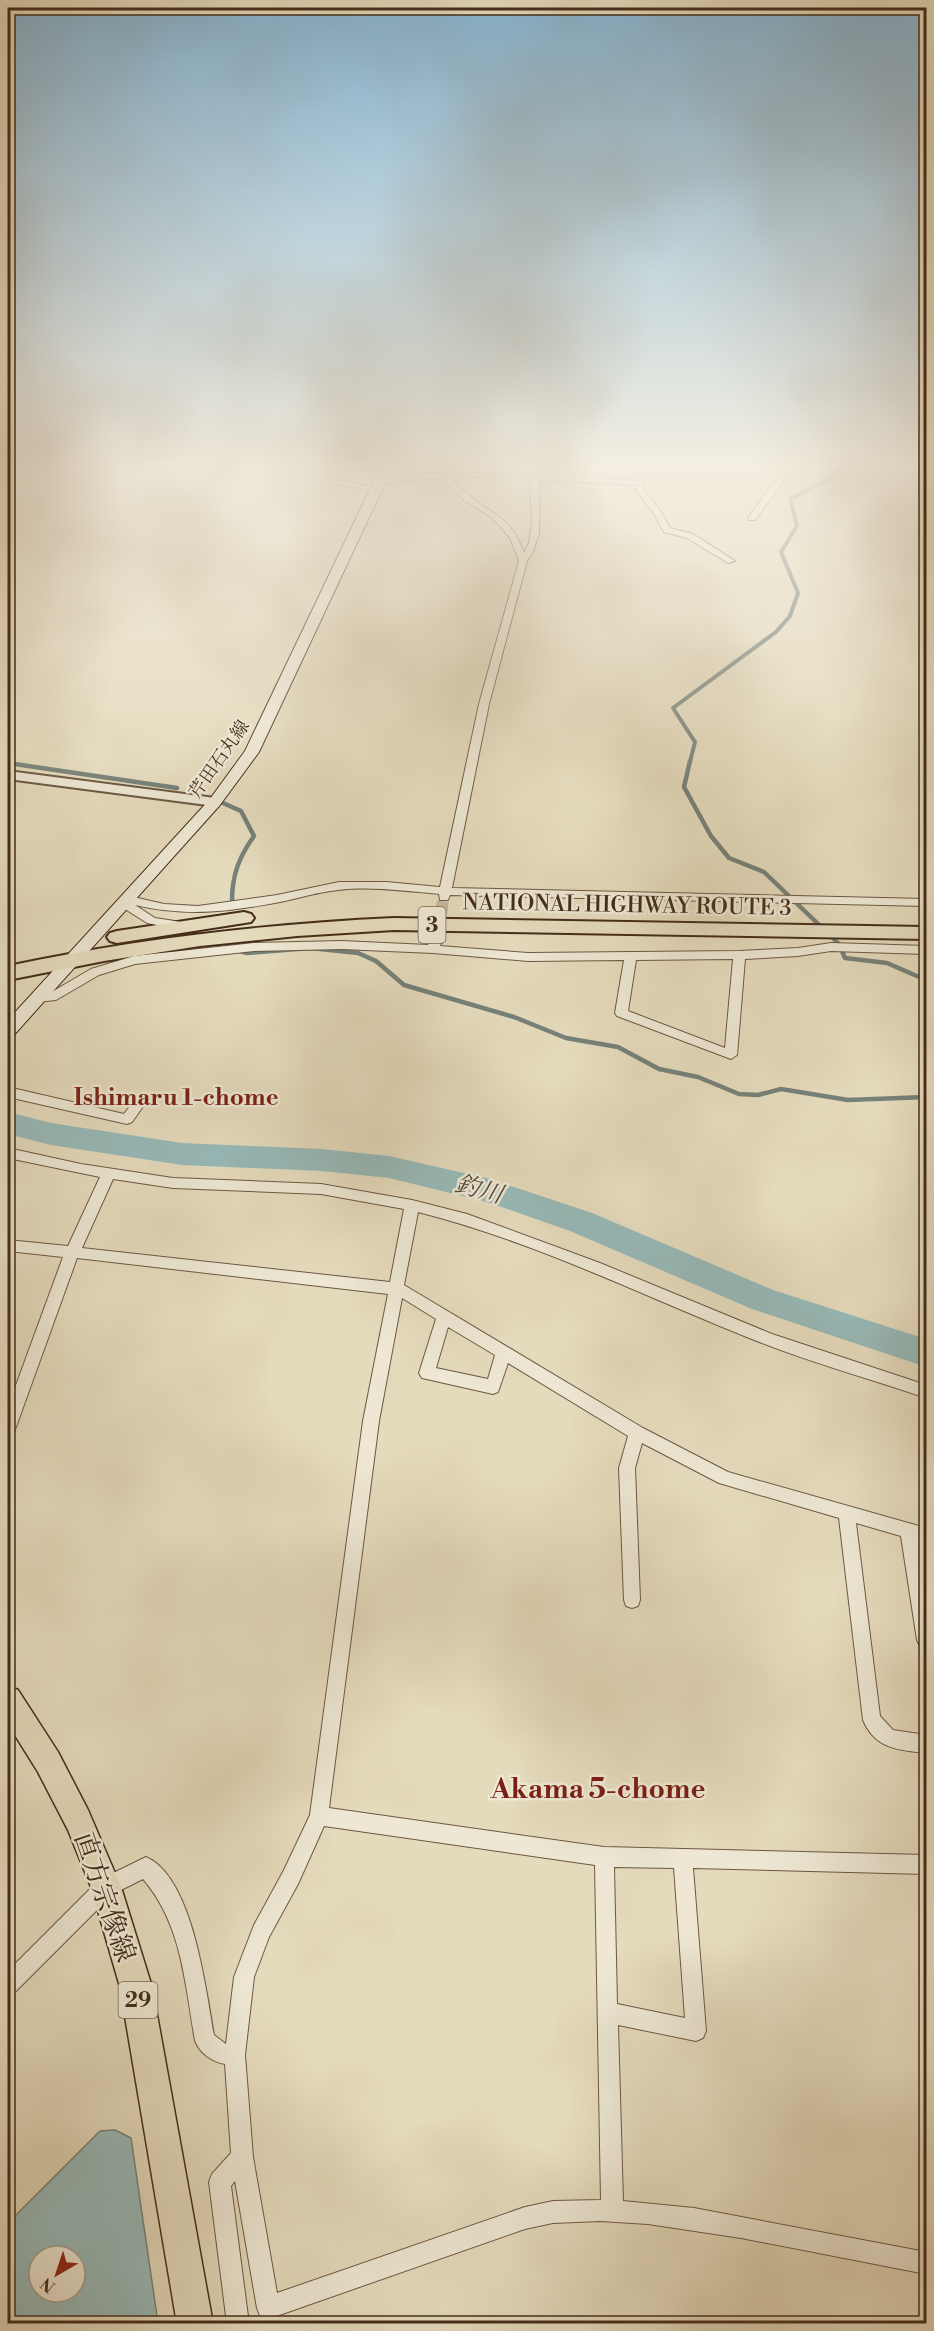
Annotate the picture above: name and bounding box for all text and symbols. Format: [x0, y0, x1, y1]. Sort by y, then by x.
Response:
street label: 芹田石丸線 [184, 716, 255, 803]
street label: NATIONAL HIGHWAY ROUTE 3 [462, 889, 792, 922]
road number: 3 [418, 907, 446, 943]
district label: Ishimaru 1-chome [73, 1083, 279, 1113]
water label: 釣川 [452, 1169, 509, 1211]
district label: Akama 5-chome [490, 1772, 705, 1807]
street label: 直方宗像線 [66, 1828, 142, 1967]
road number: 29 [118, 1982, 158, 2018]
north arrow [27, 2244, 87, 2304]
text: N [37, 2273, 59, 2297]

